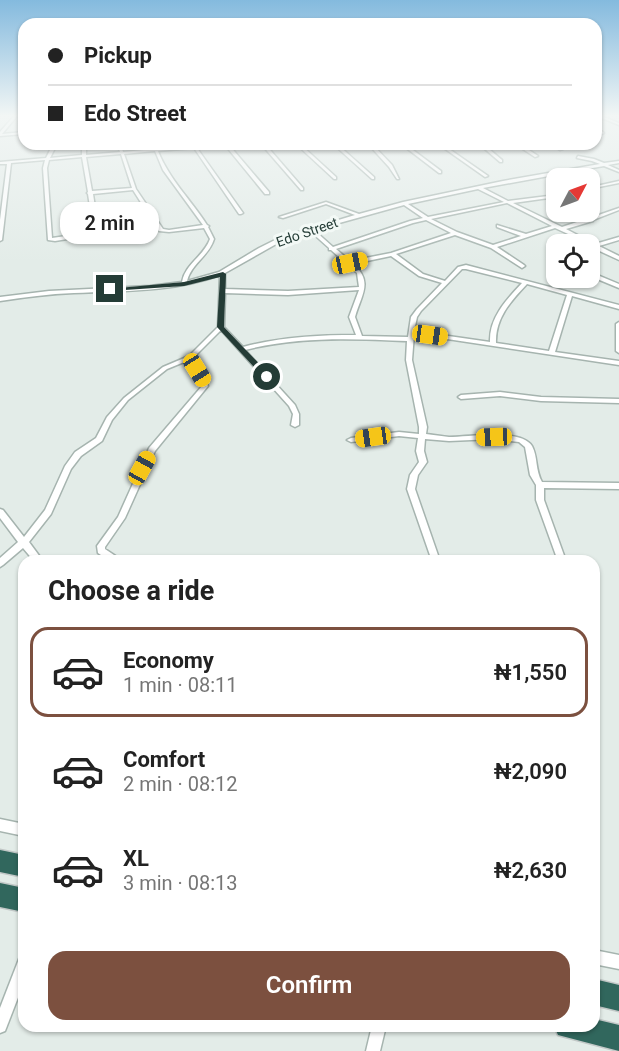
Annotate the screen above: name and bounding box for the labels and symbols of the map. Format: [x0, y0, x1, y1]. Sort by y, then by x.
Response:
north arrow [546, 168, 600, 222]
callout: 2 min [60, 202, 160, 244]
street label: Edo Street [274, 214, 340, 250]
car [331, 250, 369, 276]
route end [96, 275, 123, 302]
car [411, 324, 449, 346]
car [180, 350, 214, 390]
route start [253, 363, 280, 390]
car [354, 426, 392, 448]
car [476, 427, 512, 447]
car [125, 448, 159, 488]

